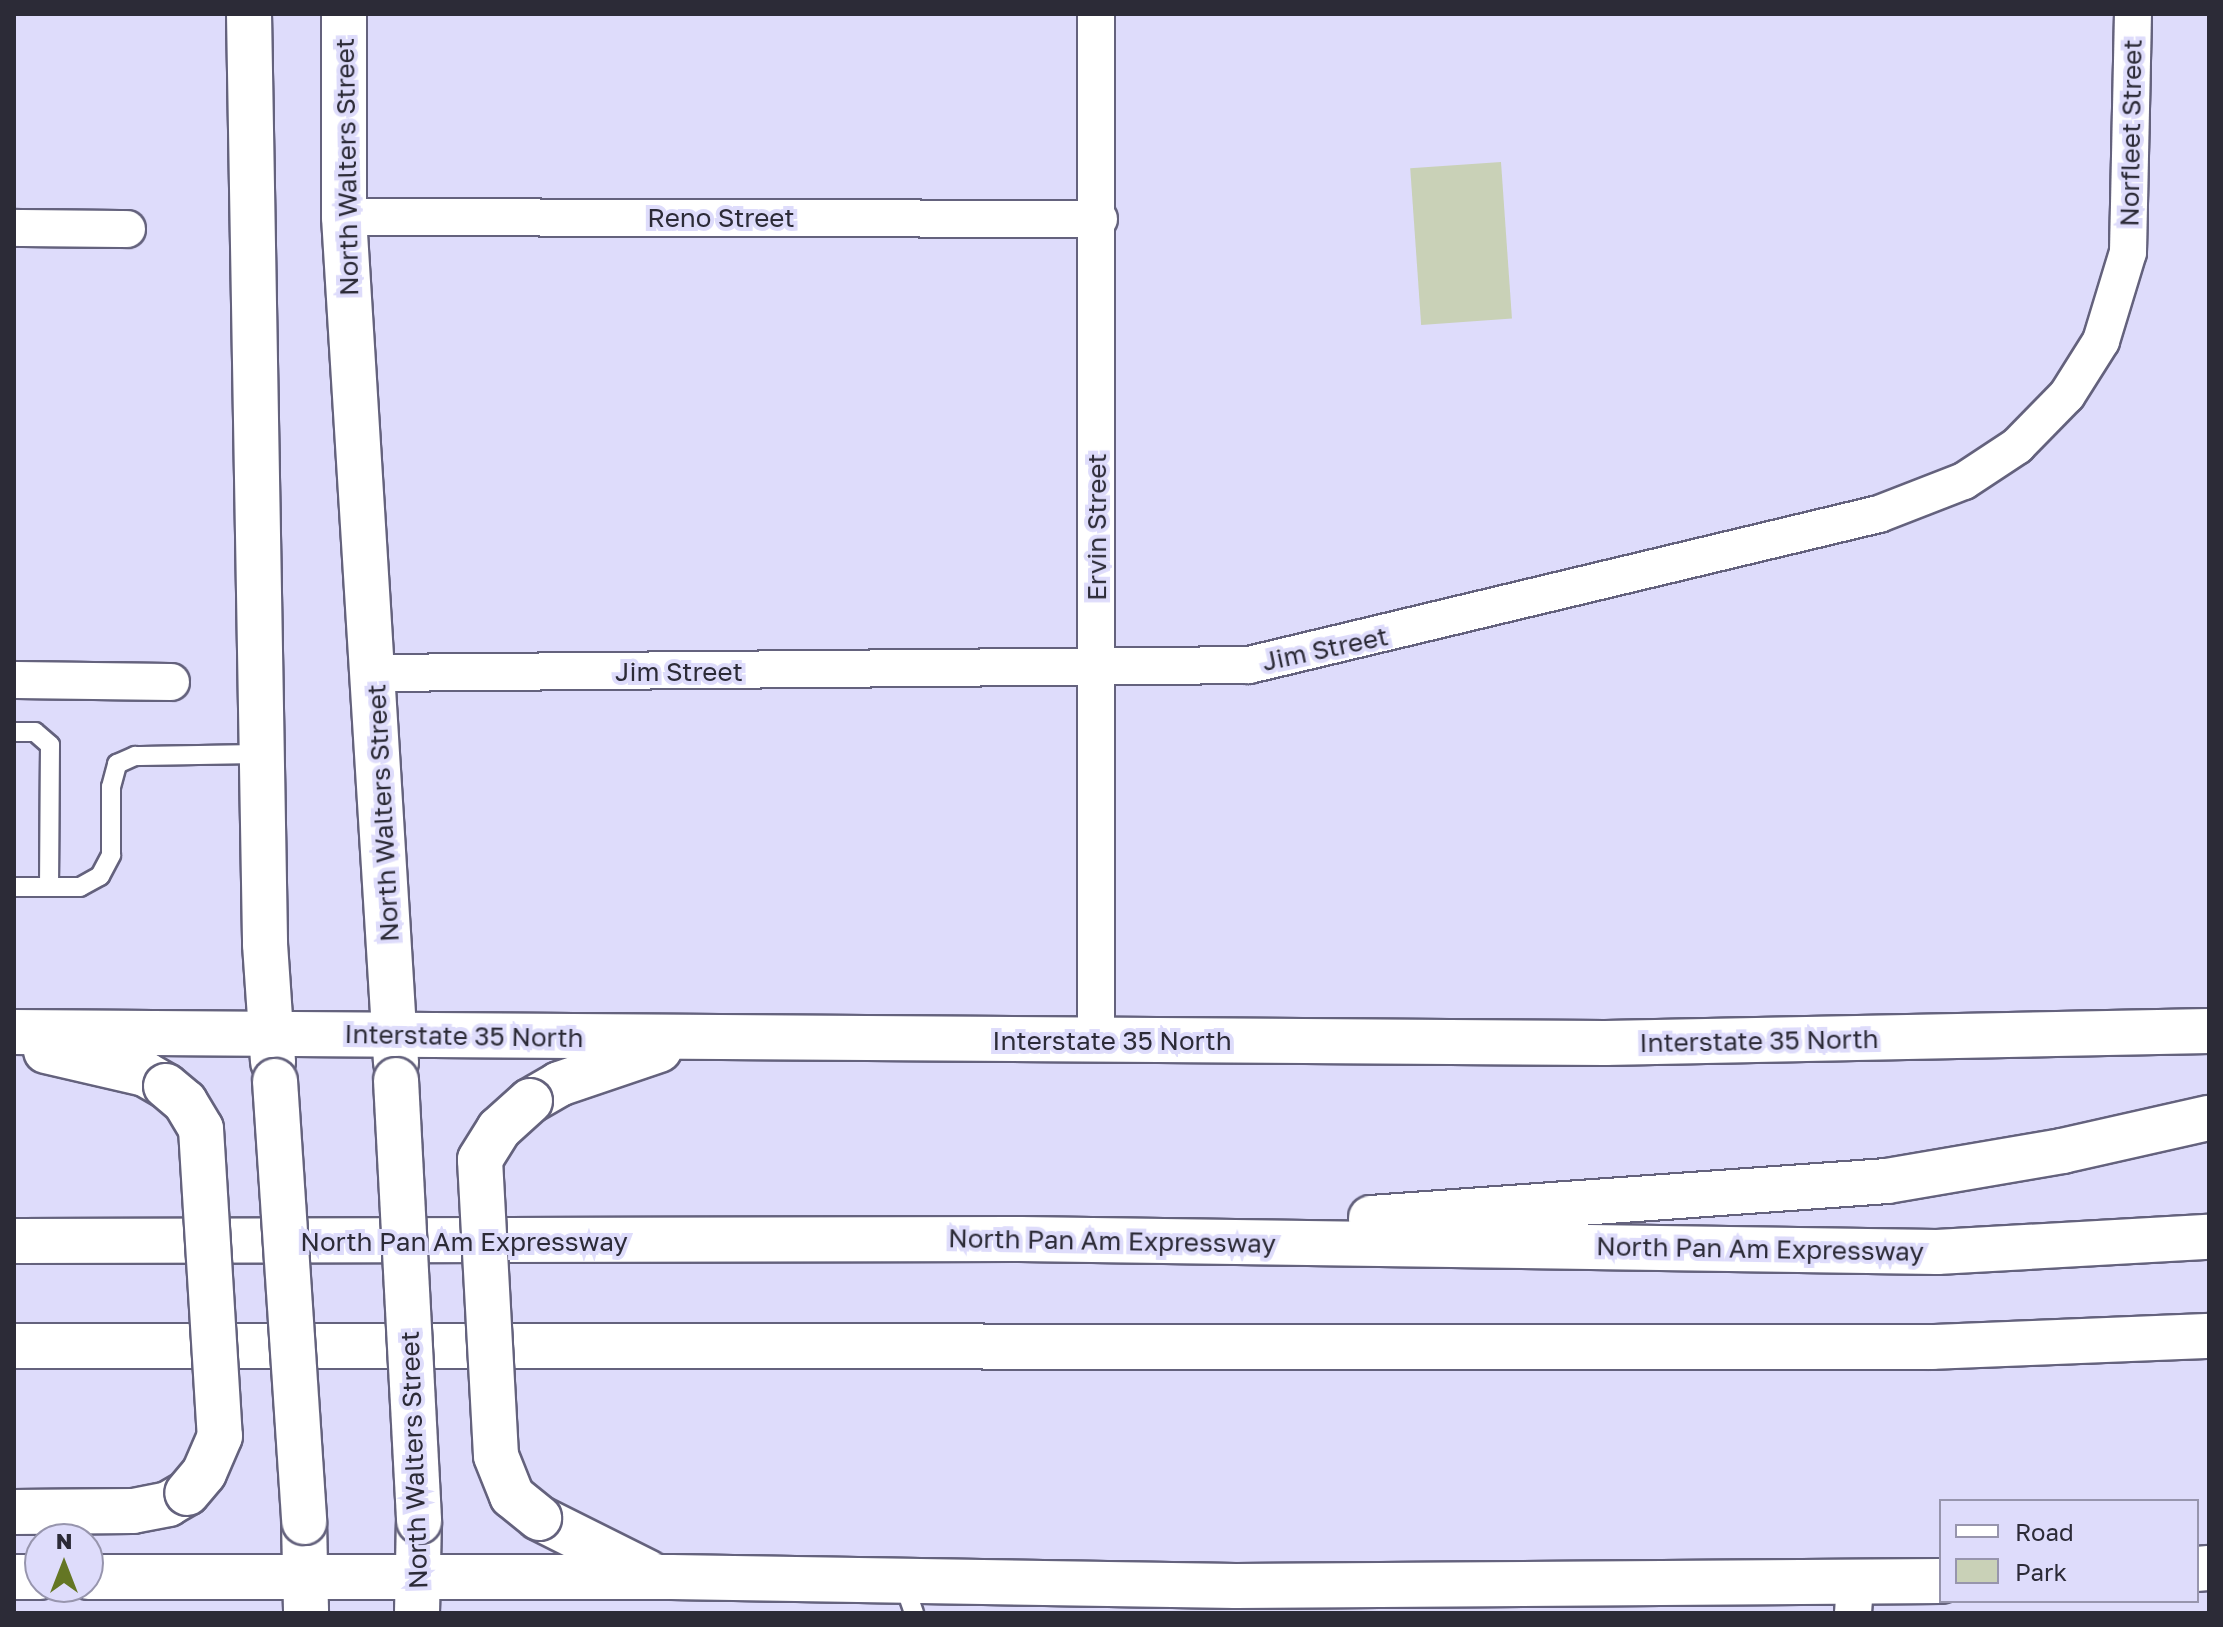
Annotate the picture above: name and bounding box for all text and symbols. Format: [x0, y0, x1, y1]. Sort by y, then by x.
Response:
street label: North Walters Street [329, 38, 365, 296]
street label: Norfleet Street [2114, 39, 2148, 227]
street label: Reno Street [647, 202, 795, 234]
street label: Ervin Street [1081, 453, 1113, 601]
street label: Jim Street [1259, 620, 1391, 678]
street label: Jim Street [615, 656, 743, 688]
street label: North Walters Street [361, 683, 405, 943]
street label: Interstate 35 North [344, 1018, 584, 1054]
street label: Interstate 35 North [1639, 1023, 1879, 1059]
street label: Interstate 35 North [992, 1025, 1232, 1057]
street label: North Pan Am Expressway [948, 1223, 1276, 1259]
street label: North Pan Am Expressway [300, 1226, 628, 1258]
street label: North Pan Am Expressway [1596, 1231, 1924, 1267]
street label: North Walters Street [394, 1330, 434, 1590]
legend [1939, 1499, 2199, 1603]
text: Road [2015, 1517, 2074, 1546]
north arrow [24, 1523, 104, 1603]
text: N [56, 1527, 72, 1554]
text: Park [2015, 1557, 2067, 1586]

